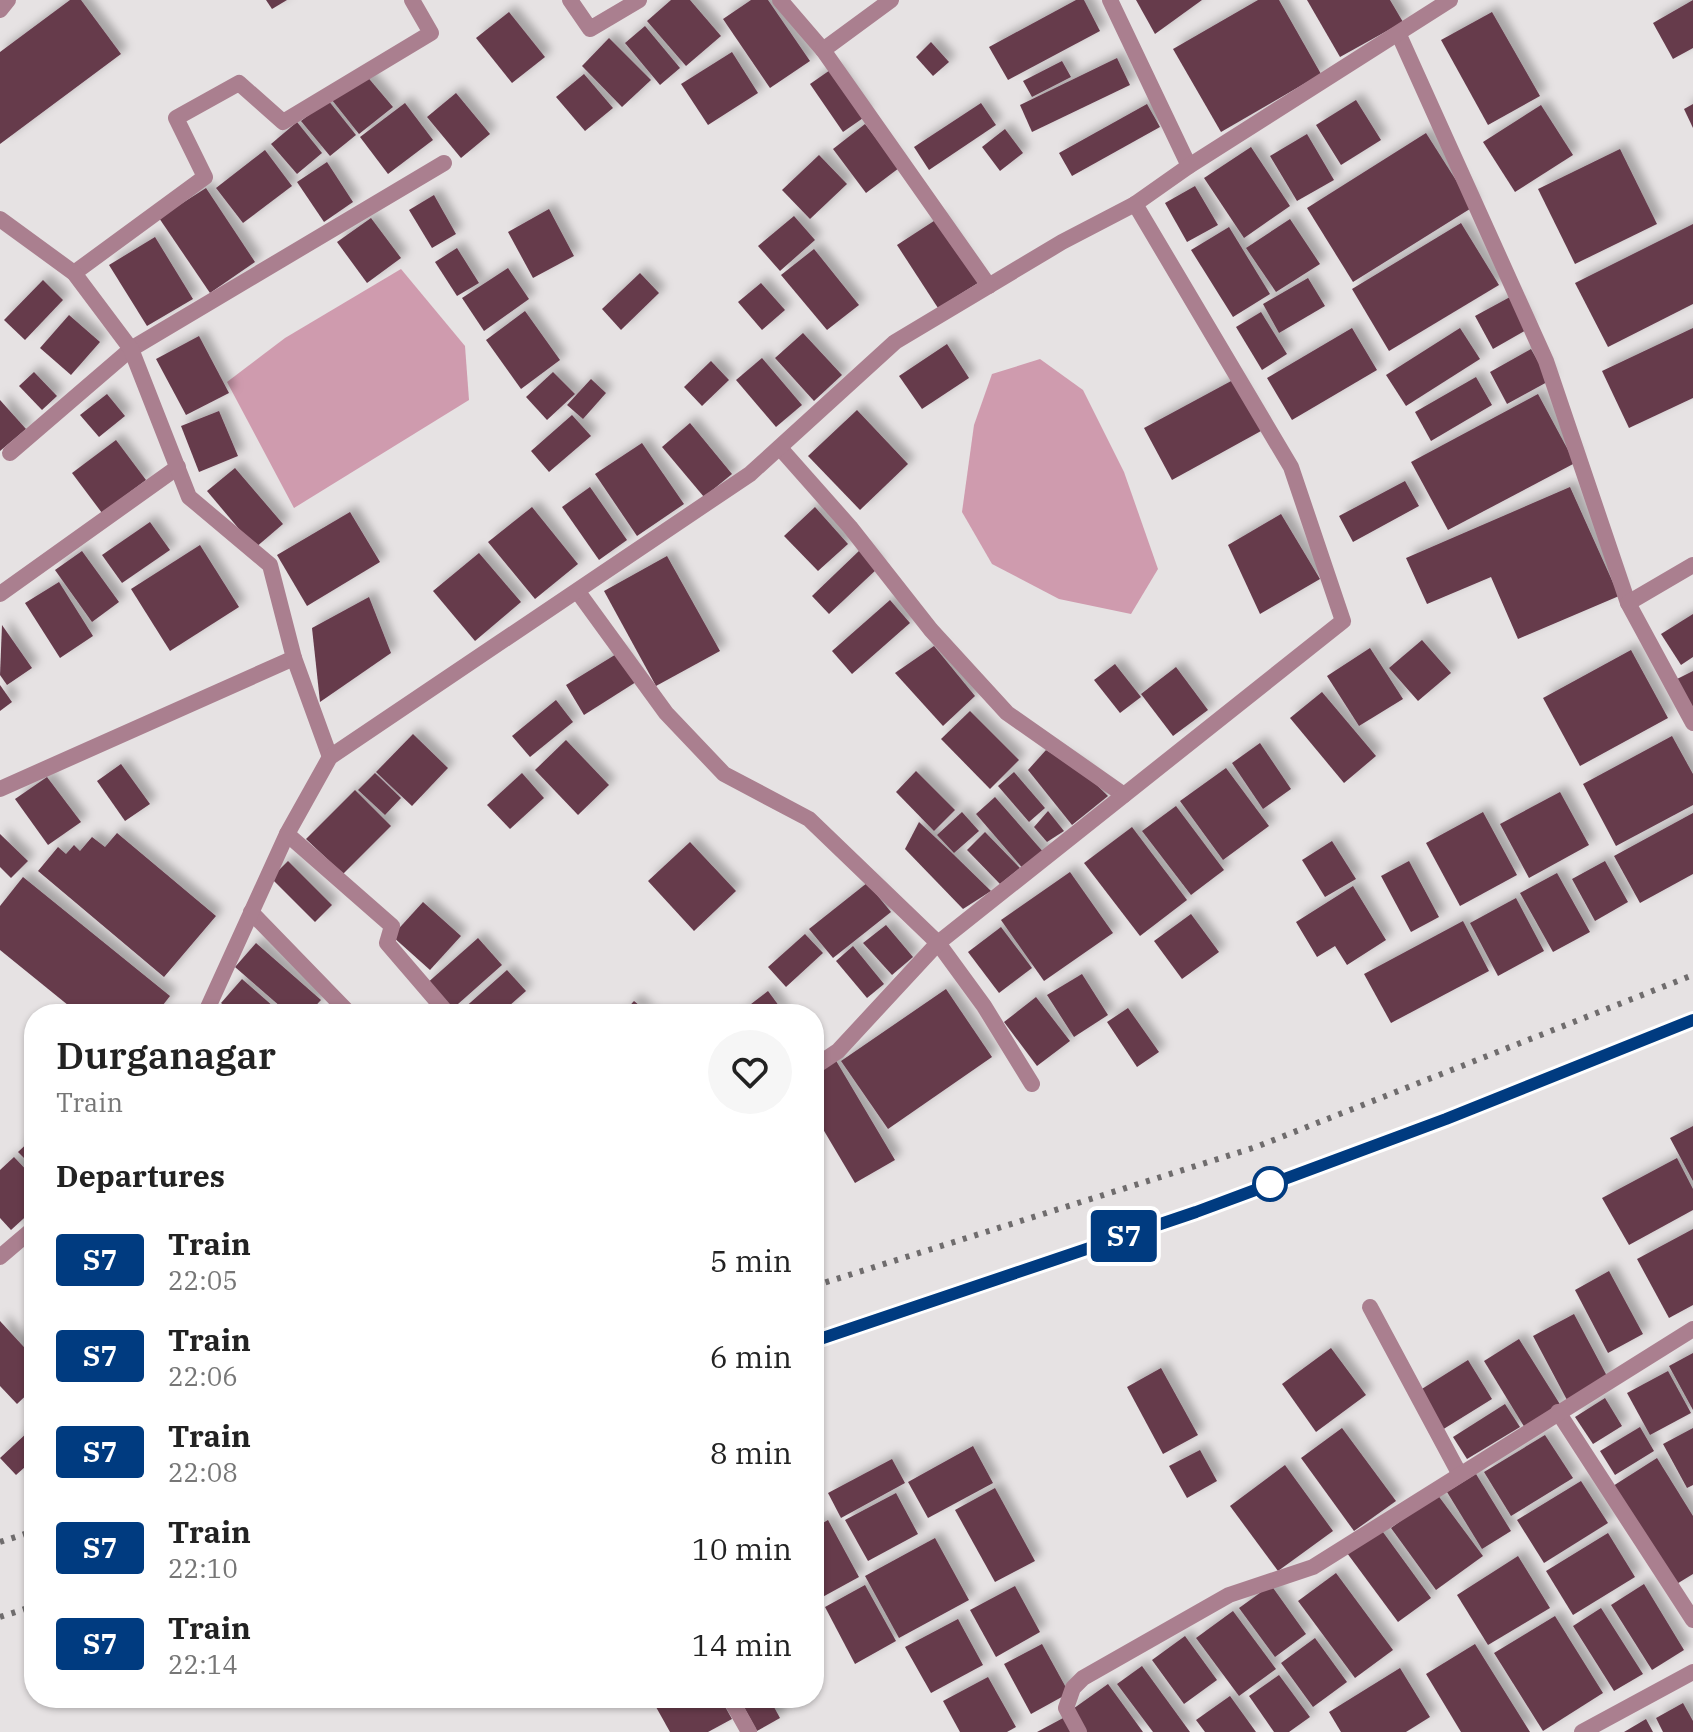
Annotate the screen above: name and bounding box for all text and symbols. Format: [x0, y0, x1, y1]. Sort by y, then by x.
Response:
text: Durganagar [56, 1030, 276, 1079]
button: heart [708, 1030, 792, 1114]
text: Train [56, 1085, 123, 1119]
text: Departures [56, 1156, 225, 1195]
unlabelled marker [1253, 1167, 1287, 1201]
line badge: S7 [1088, 1210, 1160, 1262]
text: S7 [1107, 1217, 1141, 1254]
text: Train [168, 1224, 251, 1263]
text: S7 [83, 1241, 117, 1278]
text: 5 min [710, 1241, 792, 1280]
text: 22:05 [168, 1263, 238, 1297]
text: Train [168, 1320, 251, 1359]
text: S7 [83, 1337, 117, 1374]
text: 6 min [710, 1337, 792, 1376]
text: 22:06 [168, 1359, 238, 1393]
text: Train [168, 1416, 251, 1455]
text: S7 [83, 1433, 117, 1470]
text: 8 min [710, 1433, 792, 1472]
text: 22:08 [168, 1455, 238, 1489]
text: Train [168, 1512, 251, 1551]
text: S7 [83, 1529, 117, 1566]
text: 10 min [692, 1529, 792, 1568]
text: 22:10 [168, 1551, 238, 1585]
text: Train [168, 1608, 251, 1647]
text: S7 [83, 1625, 117, 1662]
text: 14 min [692, 1625, 792, 1664]
text: 22:14 [168, 1647, 238, 1681]

